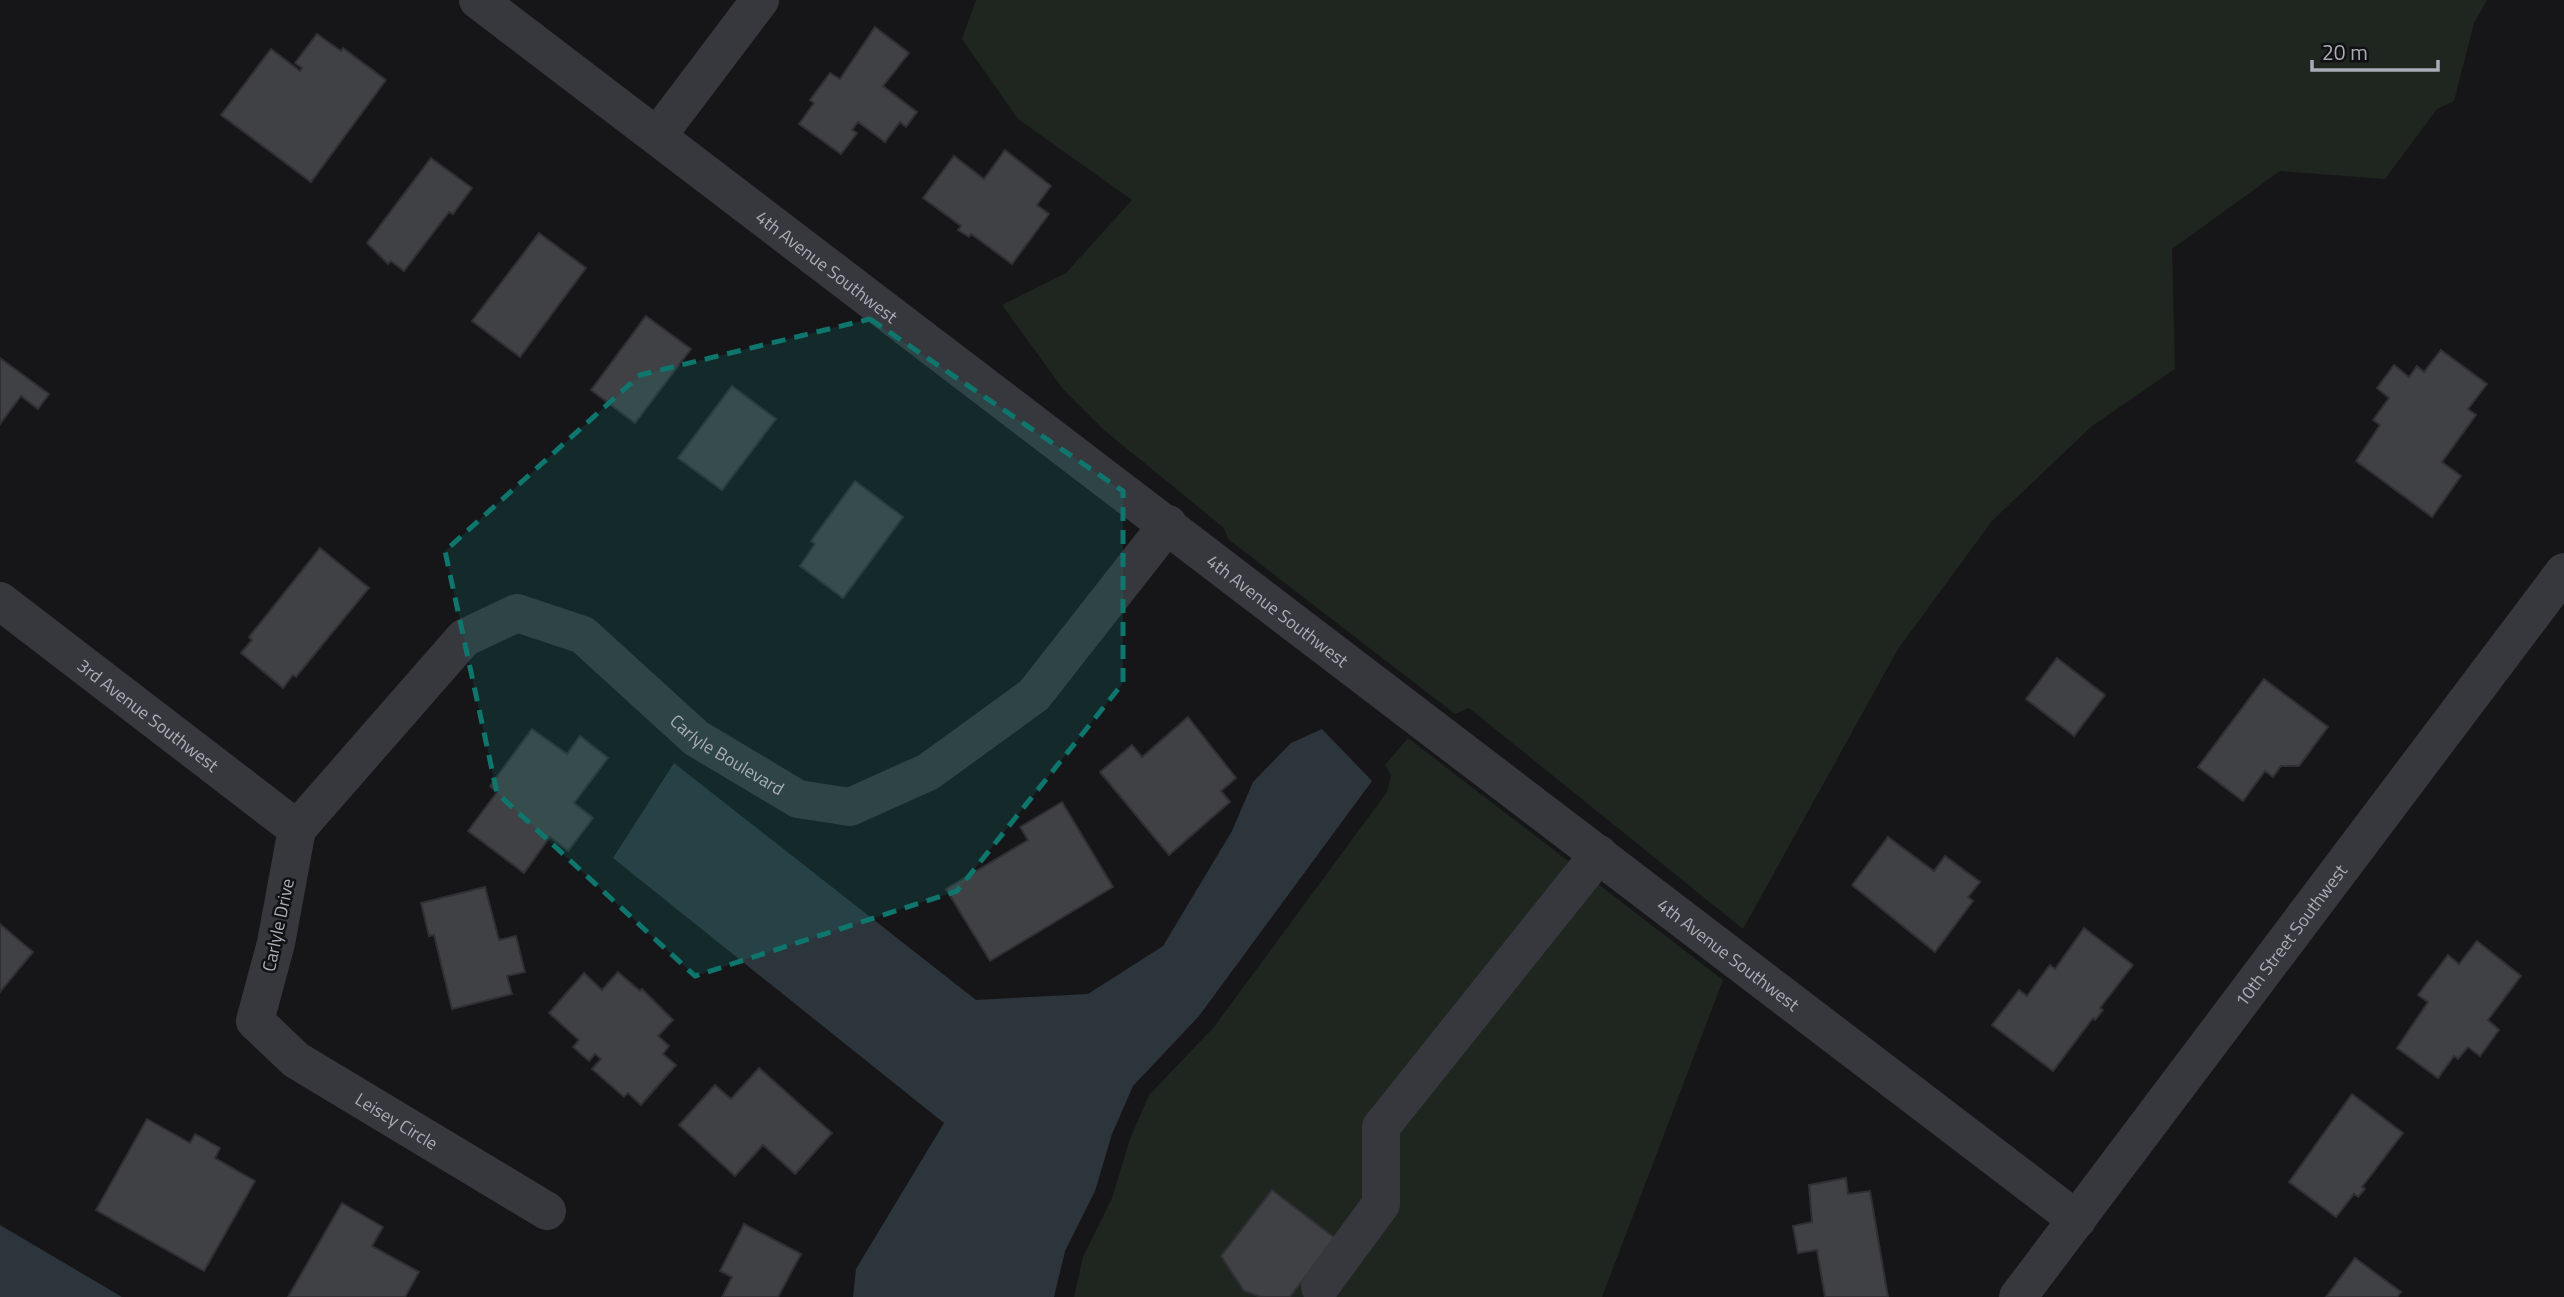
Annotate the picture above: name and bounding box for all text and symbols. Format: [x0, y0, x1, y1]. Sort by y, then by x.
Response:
scale bar [2312, 28, 2438, 72]
text: 20 m [2322, 36, 2368, 68]
street label: 4th Avenue Southwest [750, 203, 904, 330]
street label: 4th Avenue Southwest [1201, 547, 1355, 674]
street label: 3rd Avenue Southwest [72, 652, 225, 778]
street label: Carlyle Boulevard [664, 707, 790, 801]
street label: 10th Street Southwest [2228, 857, 2354, 1012]
street label: Carlyle Drive [255, 876, 301, 974]
street label: 4th Avenue Southwest [1652, 891, 1806, 1018]
street label: Leisey Circle [350, 1085, 443, 1156]

